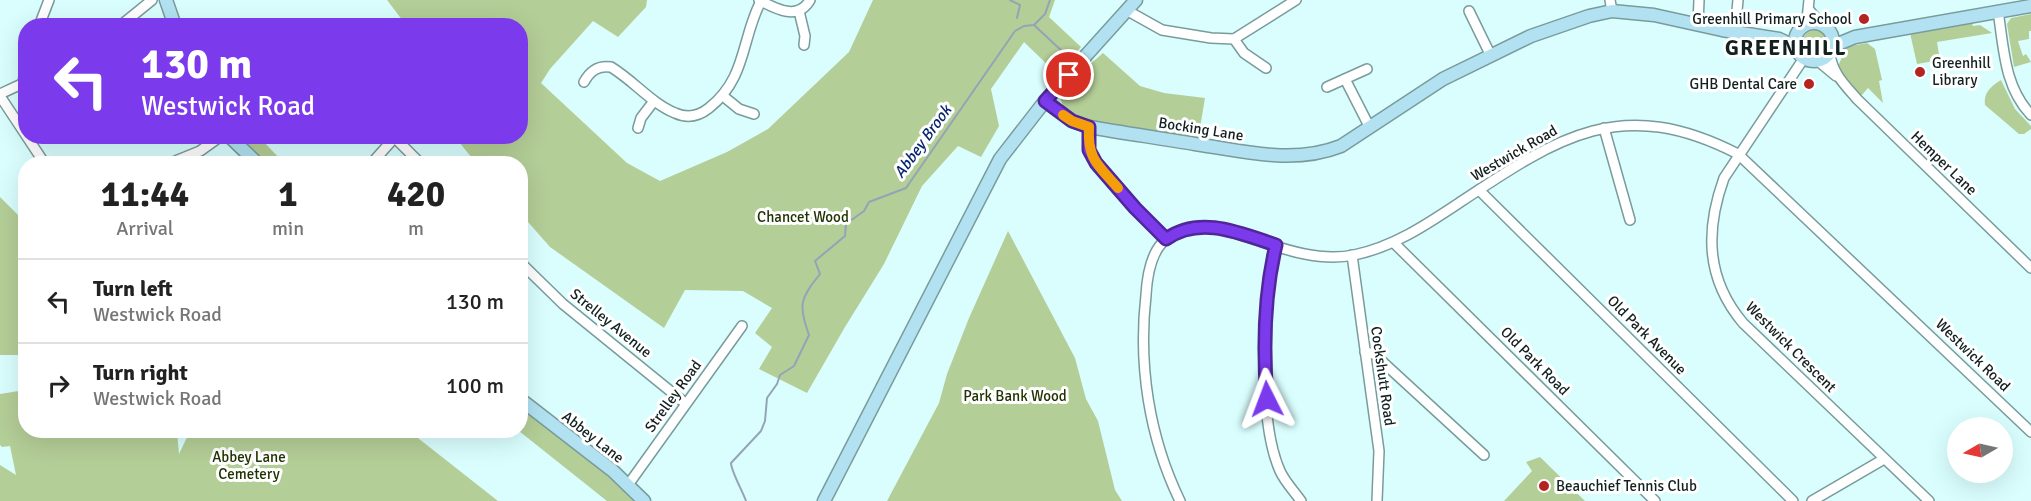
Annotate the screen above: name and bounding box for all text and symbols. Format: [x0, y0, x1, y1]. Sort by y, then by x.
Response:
place label: Greenhill Primary School [1692, 10, 1852, 28]
marker: Greenhill Primary School [1857, 12, 1871, 26]
district label: GREENHILL [1725, 35, 1847, 61]
text: 130 m [141, 39, 252, 90]
icon: left [42, 42, 120, 120]
pin [1043, 49, 1094, 100]
place label: Greenhill Library [1932, 54, 1991, 89]
icon: arrive [1052, 58, 1085, 91]
marker: Greenhill Library [1913, 65, 1927, 79]
place label: GHB Dental Care [1690, 75, 1797, 93]
marker: GHB Dental Care [1802, 77, 1816, 91]
text: Westwick Road [141, 90, 315, 123]
water label: Abbey Brook [890, 100, 957, 182]
street label: Bocking Lane [1157, 113, 1245, 145]
street label: Westwick Road [1468, 121, 1560, 185]
street label: Hemper Lane [1907, 127, 1981, 199]
text: 11:44 [101, 172, 189, 217]
text: 1 [278, 172, 298, 217]
text: 420 [387, 172, 445, 217]
park label: Chancet Wood [757, 208, 849, 226]
text: Arrival [116, 216, 174, 241]
text: min [272, 216, 304, 241]
text: m [408, 216, 424, 241]
text: Turn left [93, 275, 173, 302]
icon: left [42, 285, 75, 318]
street label: Strelley Avenue [567, 285, 655, 361]
text: 130 m [446, 288, 504, 315]
street label: Old Park Avenue [1604, 292, 1690, 378]
street label: Westwick Crescent [1742, 298, 1840, 396]
text: Westwick Road [93, 302, 222, 327]
street label: Westwick Road [1932, 315, 2014, 395]
street label: Old Park Road [1497, 323, 1573, 399]
street label: Cockshutt Road [1367, 325, 1399, 427]
street label: Strelley Road [641, 356, 705, 435]
text: Turn right [93, 359, 188, 386]
position arrow [1235, 367, 1299, 431]
icon: right [42, 369, 75, 402]
text: 100 m [446, 372, 504, 399]
text: Westwick Road [93, 386, 222, 411]
park label: Park Bank Wood [963, 387, 1067, 405]
street label: Abbey Lane [558, 407, 628, 467]
north arrow [1947, 417, 2013, 483]
map controls [1947, 417, 2013, 483]
park label: Abbey Lane Cemetery [212, 448, 286, 483]
place label: Beauchief Tennis Club [1556, 477, 1697, 495]
marker: Beauchief Tennis Club [1537, 479, 1551, 493]

